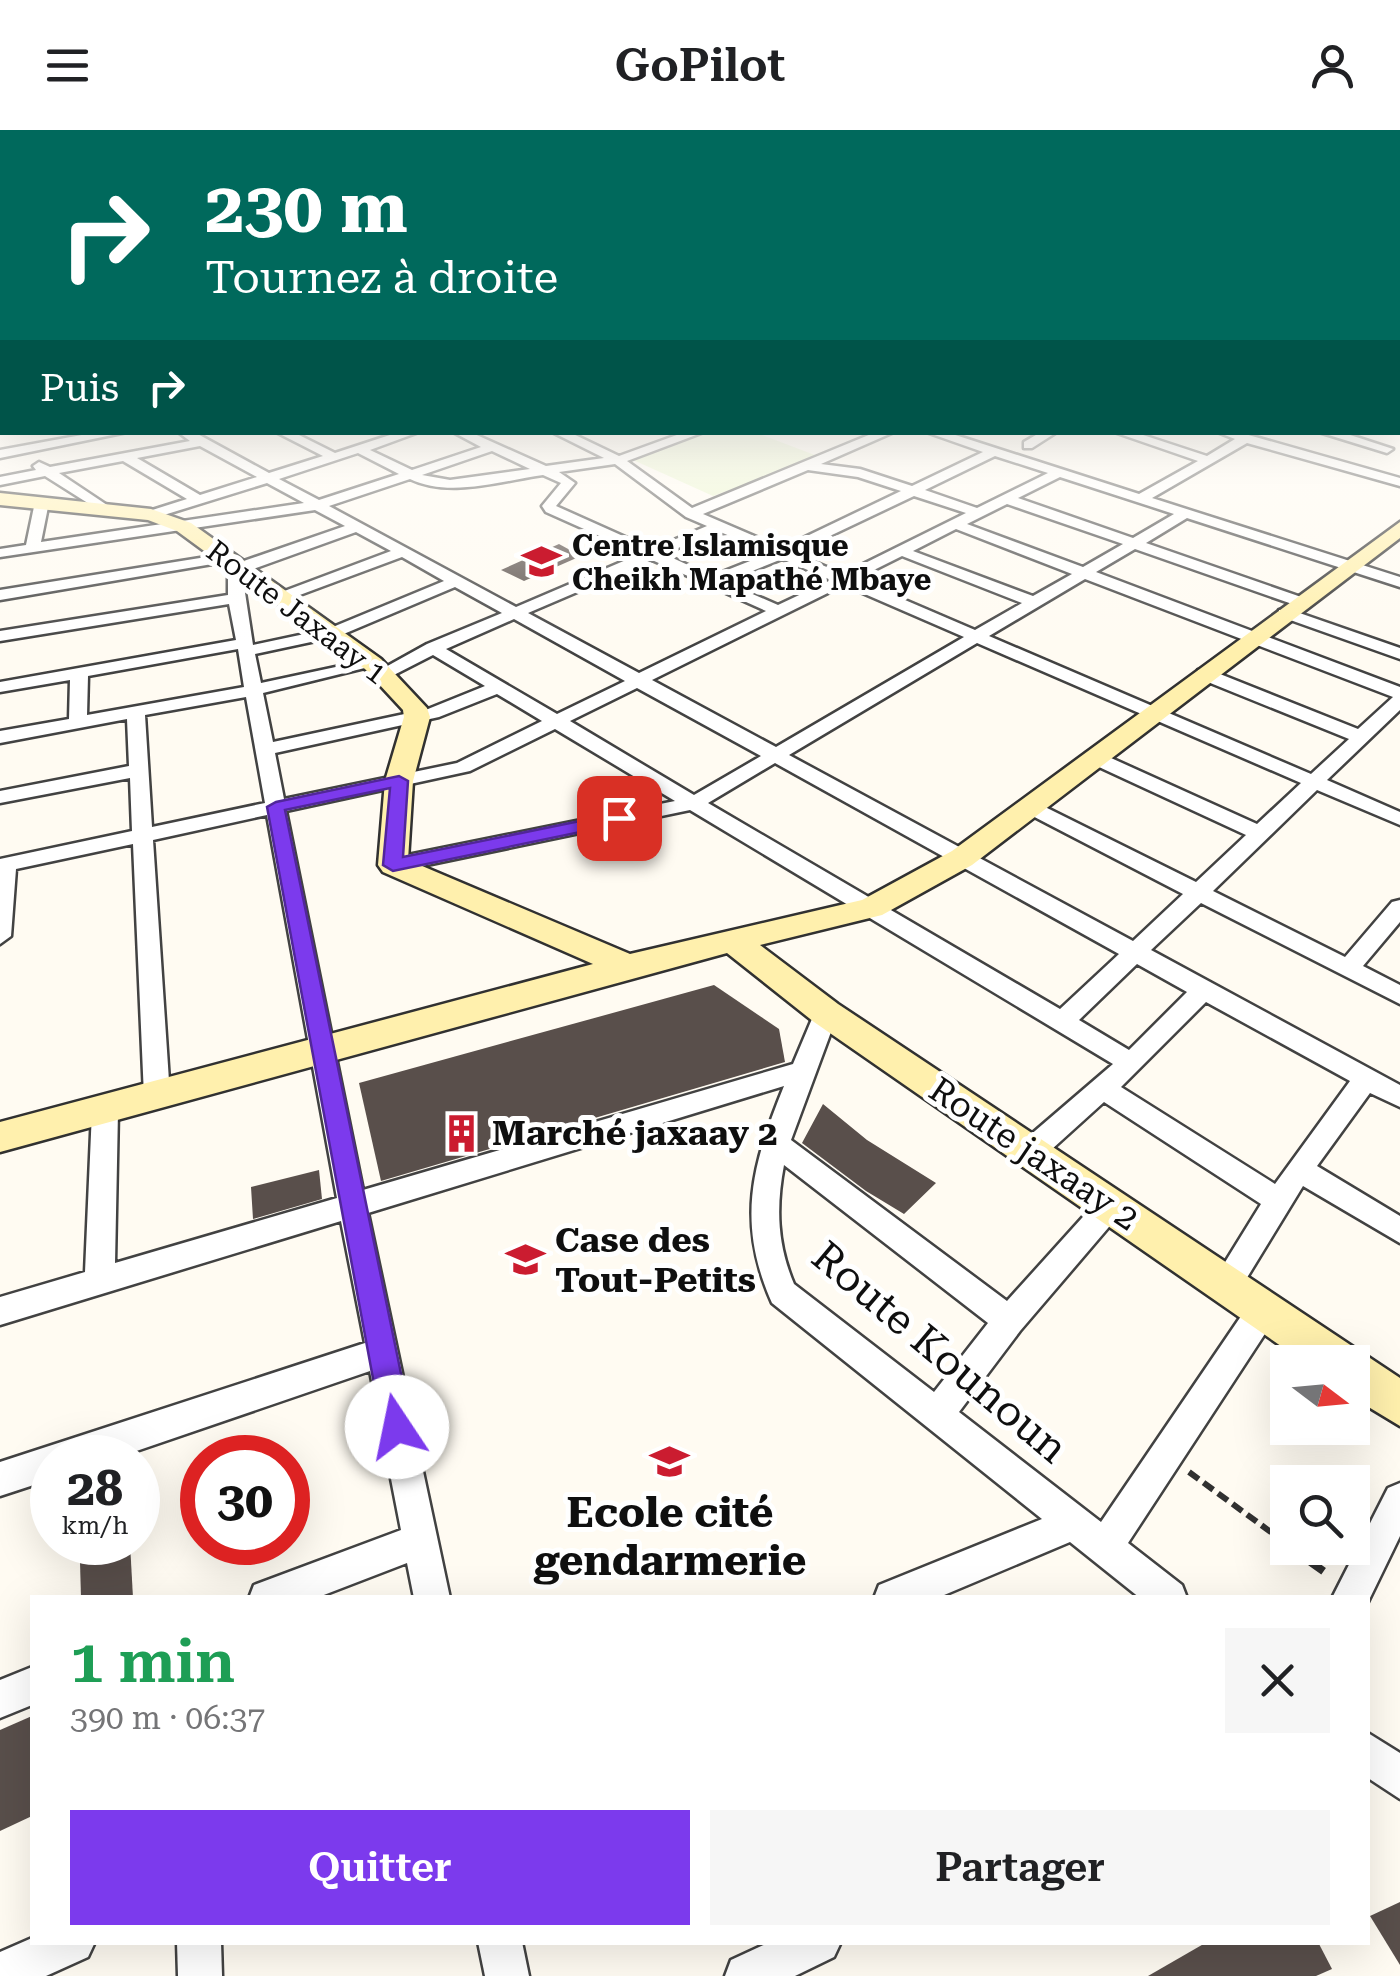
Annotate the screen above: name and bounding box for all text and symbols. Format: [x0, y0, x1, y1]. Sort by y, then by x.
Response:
icon: menu [40, 38, 95, 93]
icon: person [1305, 38, 1360, 93]
text: GoPilot [615, 39, 785, 92]
text: 230 m [205, 167, 408, 249]
icon: right [40, 170, 170, 300]
text: Tournez à droite [205, 251, 558, 304]
icon: right [139, 360, 194, 415]
text: Puis [40, 366, 119, 410]
place label: Centre Islamisque Cheikh Mapathé Mbaye [572, 528, 931, 597]
street label: Route Jaxaay 1 [200, 533, 394, 691]
school or university icon: Centre Islamisque Cheikh Mapathé Mbaye [521, 541, 563, 583]
pin [577, 776, 662, 861]
icon: arrive [592, 791, 647, 846]
street label: Route jaxaay 2 [922, 1069, 1146, 1239]
building icon: Marché jaxaay 2 [441, 1112, 483, 1154]
place label: Marché jaxaay 2 [492, 1113, 778, 1154]
place label: Case des Tout-Petits [555, 1220, 756, 1301]
street label: Route Kounoun [803, 1231, 1077, 1473]
school or university icon: Case des Tout-Petits [504, 1239, 546, 1281]
north arrow [1270, 1345, 1370, 1445]
map controls [1270, 1345, 1370, 1565]
position arrow [345, 1375, 449, 1479]
speed limit sign: 30 [180, 1435, 310, 1565]
school or university icon: Ecole cité gendarmerie [649, 1440, 691, 1482]
text: 28 [67, 1459, 123, 1517]
button: search [1270, 1465, 1370, 1565]
place label: Ecole cité gendarmerie [533, 1488, 806, 1585]
text: km/h [62, 1511, 128, 1540]
text: 1 min [70, 1626, 235, 1697]
button: close [1225, 1628, 1330, 1733]
text: 390 m · 06:37 [70, 1699, 265, 1737]
button: Quitter [70, 1810, 690, 1925]
button: Partager [710, 1810, 1330, 1925]

